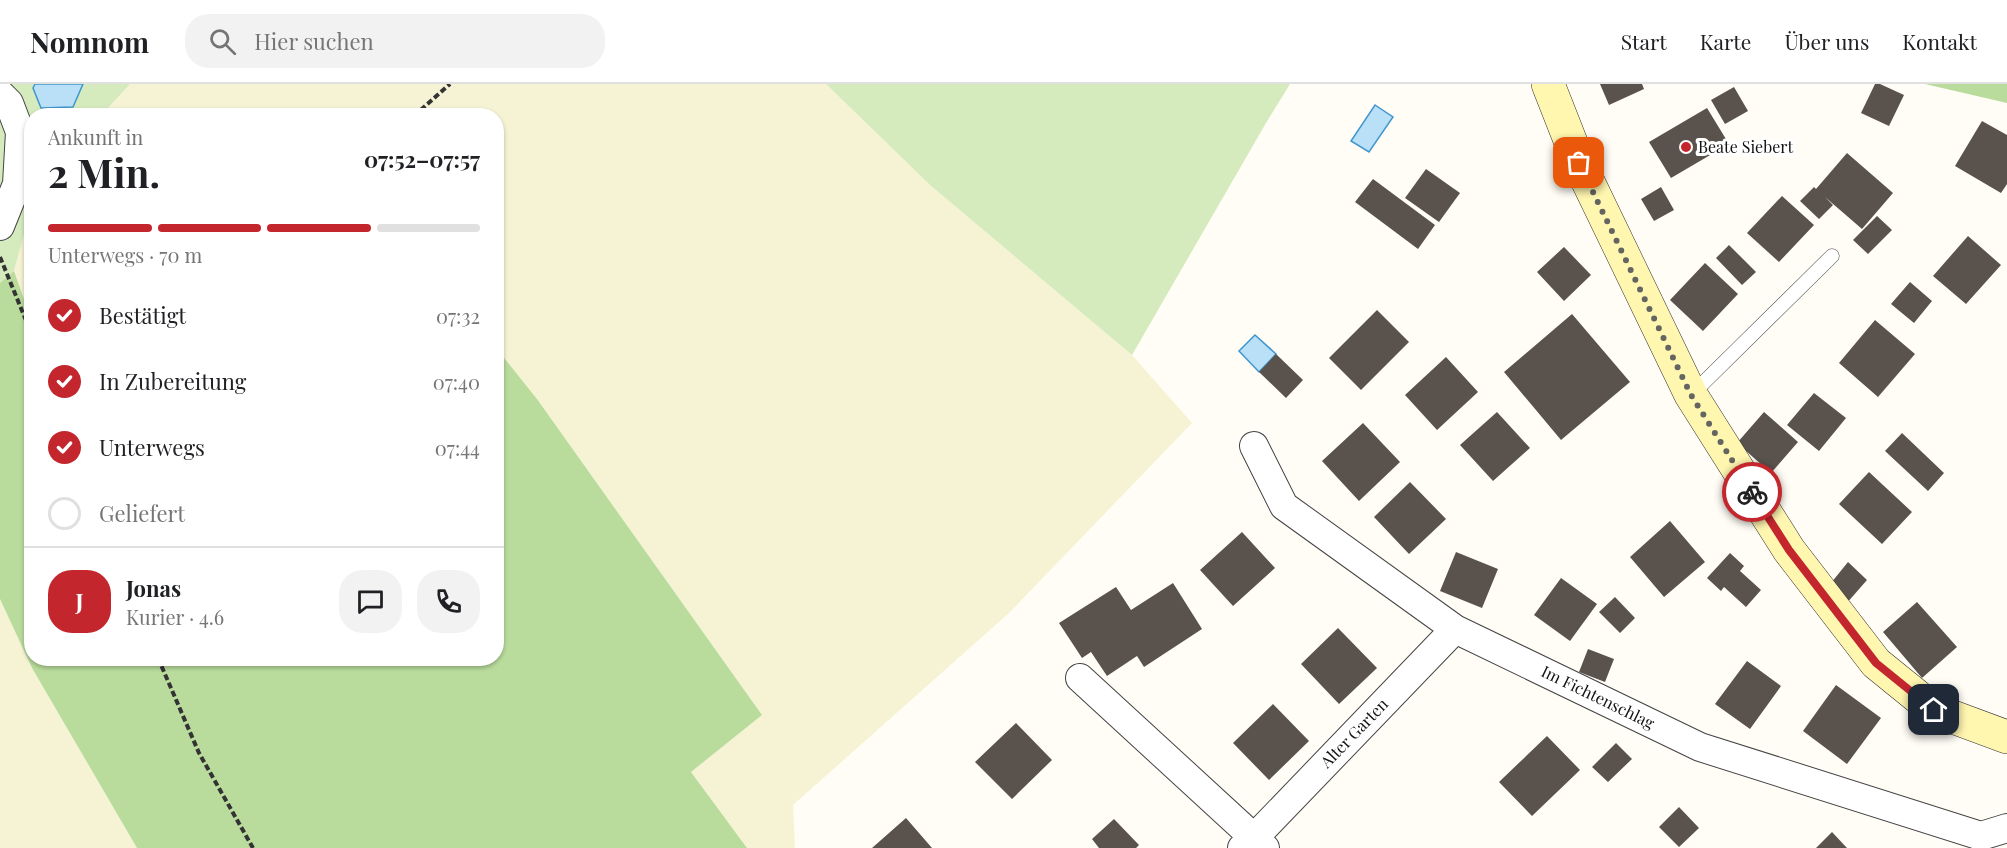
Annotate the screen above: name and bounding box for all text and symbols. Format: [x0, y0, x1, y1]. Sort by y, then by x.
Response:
search box [185, 14, 605, 68]
text: Nomnom [30, 23, 149, 60]
icon: search [206, 25, 239, 58]
text: Hier suchen [254, 26, 374, 56]
text: Start [1621, 27, 1667, 55]
text: Karte [1700, 27, 1751, 55]
text: Über uns [1784, 27, 1869, 55]
text: Kontakt [1902, 27, 1977, 55]
text: Ankunft in [48, 123, 143, 150]
place label: Beate Siebert [1698, 136, 1793, 157]
pin [1553, 137, 1604, 188]
marker: Beate Siebert [1679, 140, 1693, 154]
text: 07:52–07:57 [364, 144, 480, 174]
text: 2 Min. [48, 146, 160, 198]
icon: bag [1562, 146, 1595, 179]
text: Unterwegs · 70 m [48, 241, 202, 268]
icon: check [48, 299, 81, 332]
text: Bestätigt [99, 300, 186, 330]
text: 07:32 [436, 302, 480, 329]
icon: check [48, 365, 81, 398]
text: In Zubereitung [99, 366, 246, 396]
text: 07:40 [433, 368, 480, 395]
icon: check [48, 431, 81, 464]
text: Unterwegs [99, 432, 205, 462]
text: 07:44 [435, 434, 480, 461]
courier [1722, 462, 1782, 522]
icon: bike [1736, 476, 1769, 509]
text: Geliefert [99, 498, 185, 528]
button: chat [339, 570, 402, 633]
button: phone [417, 570, 480, 633]
text: Jonas [126, 573, 181, 603]
text: J [75, 586, 84, 616]
text: Kurier · 4.6 [126, 603, 224, 630]
street label: Im Fichtenschlag [1538, 660, 1659, 733]
pin [1908, 684, 1959, 735]
street label: Alter Garten [1315, 693, 1392, 773]
icon: home [1917, 693, 1950, 726]

